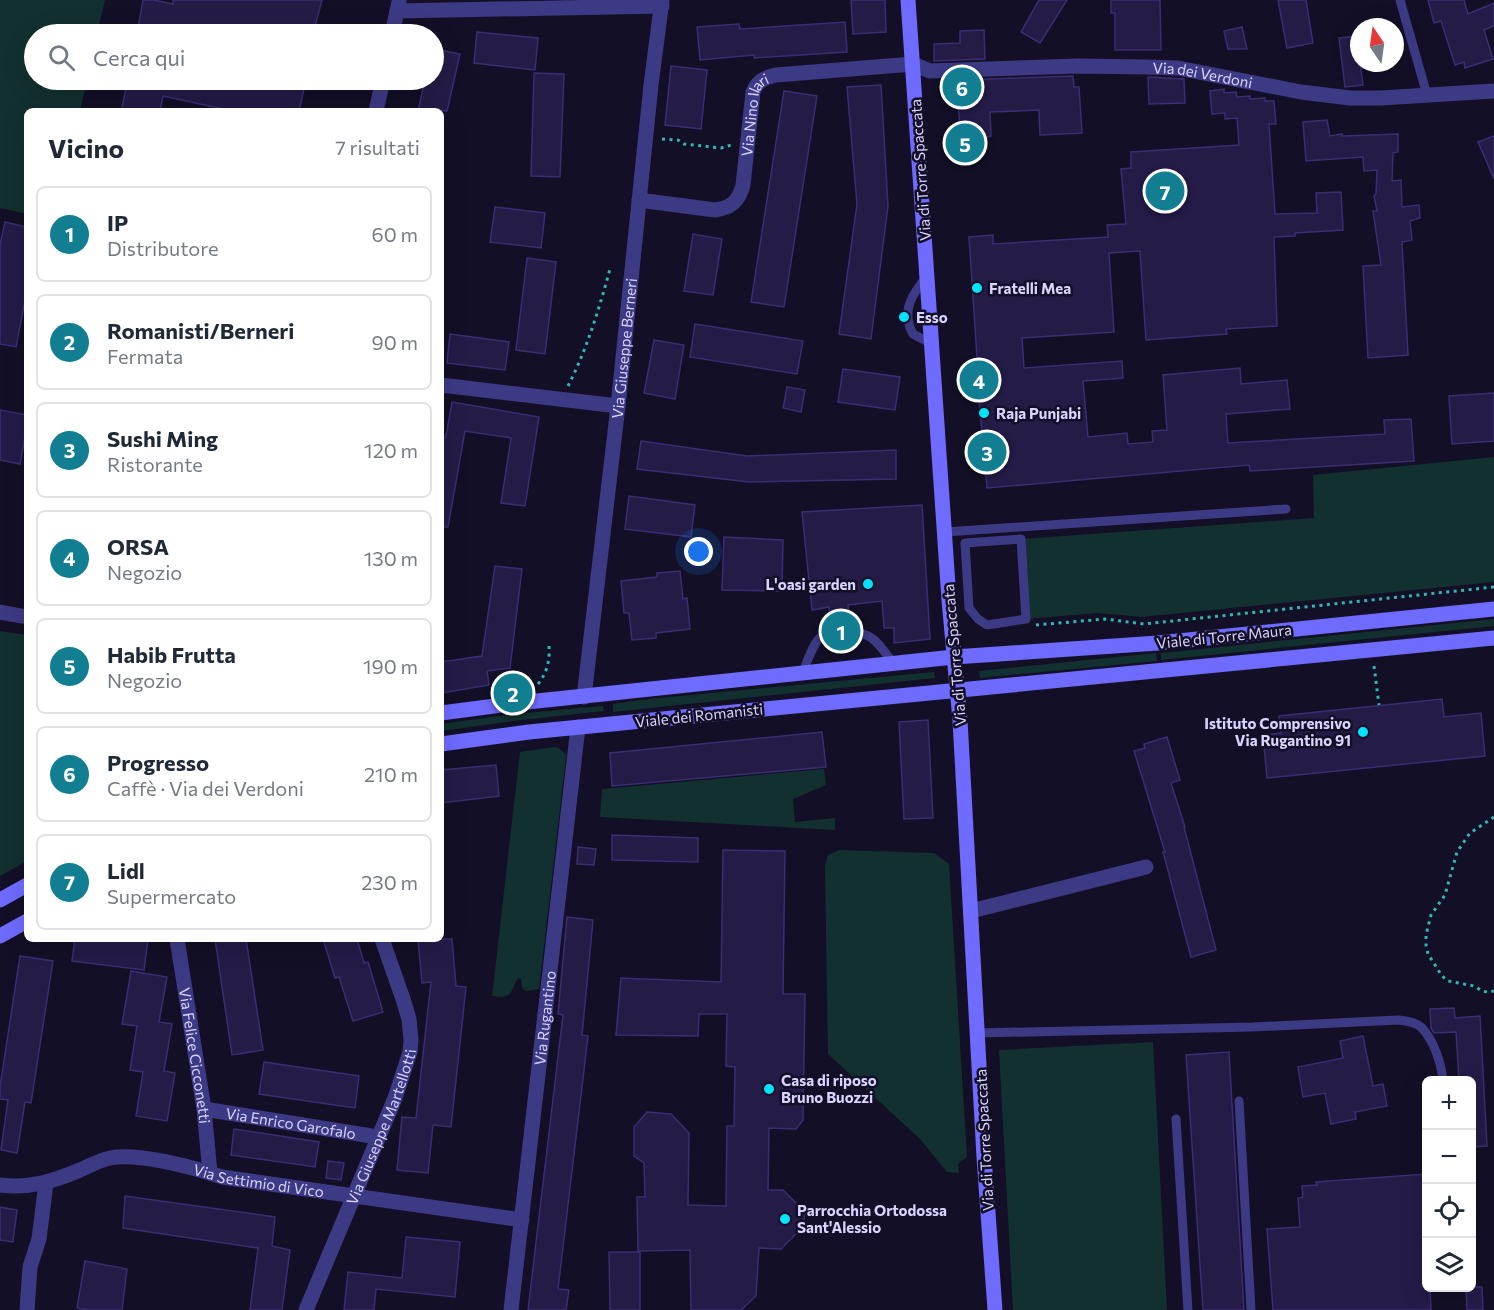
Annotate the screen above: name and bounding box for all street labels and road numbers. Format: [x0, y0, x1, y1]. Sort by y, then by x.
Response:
street label: Via dei Verdoni [1152, 58, 1254, 91]
street label: Via Nino Ilari [737, 69, 771, 157]
street label: Via di Torre Spaccata [906, 98, 934, 242]
street label: Via Giuseppe Berneri [608, 277, 640, 420]
street label: Via di Torre Spaccata [939, 583, 969, 727]
street label: Viale di Torre Maura [1155, 620, 1293, 652]
street label: Viale dei Romanisti [634, 699, 764, 731]
street label: Via Rugantino [530, 969, 559, 1066]
street label: Via Felice Cicconetti [176, 986, 214, 1124]
street label: Via Giuseppe Martellotti [342, 1048, 419, 1208]
street label: Via di Torre Spaccata [971, 1068, 997, 1212]
street label: Via Enrico Garofalo [225, 1104, 357, 1142]
street label: Via Settimio di Vico [191, 1160, 325, 1201]

